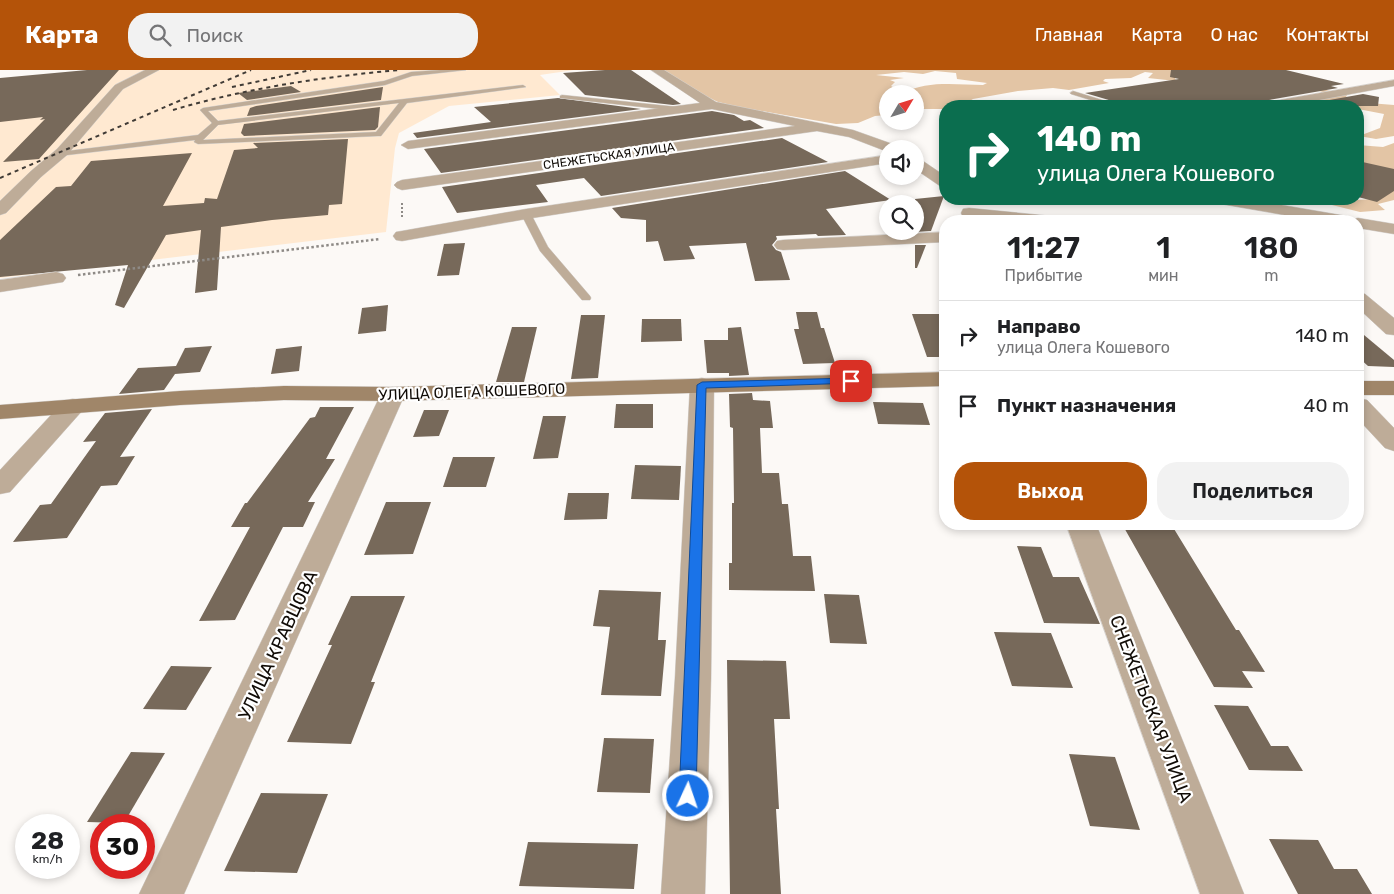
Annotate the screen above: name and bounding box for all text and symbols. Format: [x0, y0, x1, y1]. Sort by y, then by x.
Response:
search box [128, 13, 478, 58]
text: Карта [25, 21, 98, 49]
icon: search [146, 21, 174, 49]
text: Поиск [186, 24, 243, 47]
text: Главная [1035, 24, 1103, 46]
text: Карта [1131, 24, 1183, 46]
text: О нас [1211, 24, 1258, 46]
text: Контакты [1286, 24, 1369, 46]
north arrow [879, 85, 924, 130]
map controls [879, 85, 924, 240]
text: 140 m [1037, 118, 1142, 160]
icon: right [954, 120, 1019, 185]
street label: СНЕЖЕТЬСКАЯ УЛИЦА [542, 140, 676, 172]
button: sound [879, 140, 924, 185]
text: улица Олега Кошевого [1037, 160, 1275, 187]
button: search [879, 195, 924, 240]
text: 11:27 [1007, 230, 1080, 266]
text: 1 [1156, 230, 1171, 266]
text: 180 [1244, 230, 1298, 266]
text: Прибытие [1004, 266, 1083, 285]
text: мин [1148, 266, 1179, 285]
text: m [1264, 266, 1278, 285]
text: Направо [997, 315, 1081, 338]
icon: right [954, 322, 982, 350]
text: 140 m [1295, 324, 1349, 347]
text: улица Олега Кошевого [997, 338, 1170, 357]
pin [830, 360, 872, 402]
icon: arrive [837, 367, 865, 395]
street label: УЛИЦА ОЛЕГА КОШЕВОГО [378, 380, 566, 404]
icon: arrive [954, 392, 982, 420]
text: Пункт назначения [997, 394, 1176, 417]
text: 40 m [1304, 394, 1349, 417]
button: Выход [954, 462, 1147, 520]
button: Поделиться [1157, 462, 1349, 520]
street label: УЛИЦА КРАВЦОВА [234, 567, 322, 723]
street label: СНЕЖЕТЬСКАЯ УЛИЦА [1105, 612, 1197, 806]
position arrow [661, 769, 713, 821]
speed limit sign: 30 [90, 814, 155, 879]
text: 28 [31, 826, 64, 855]
text: km/h [33, 852, 62, 866]

